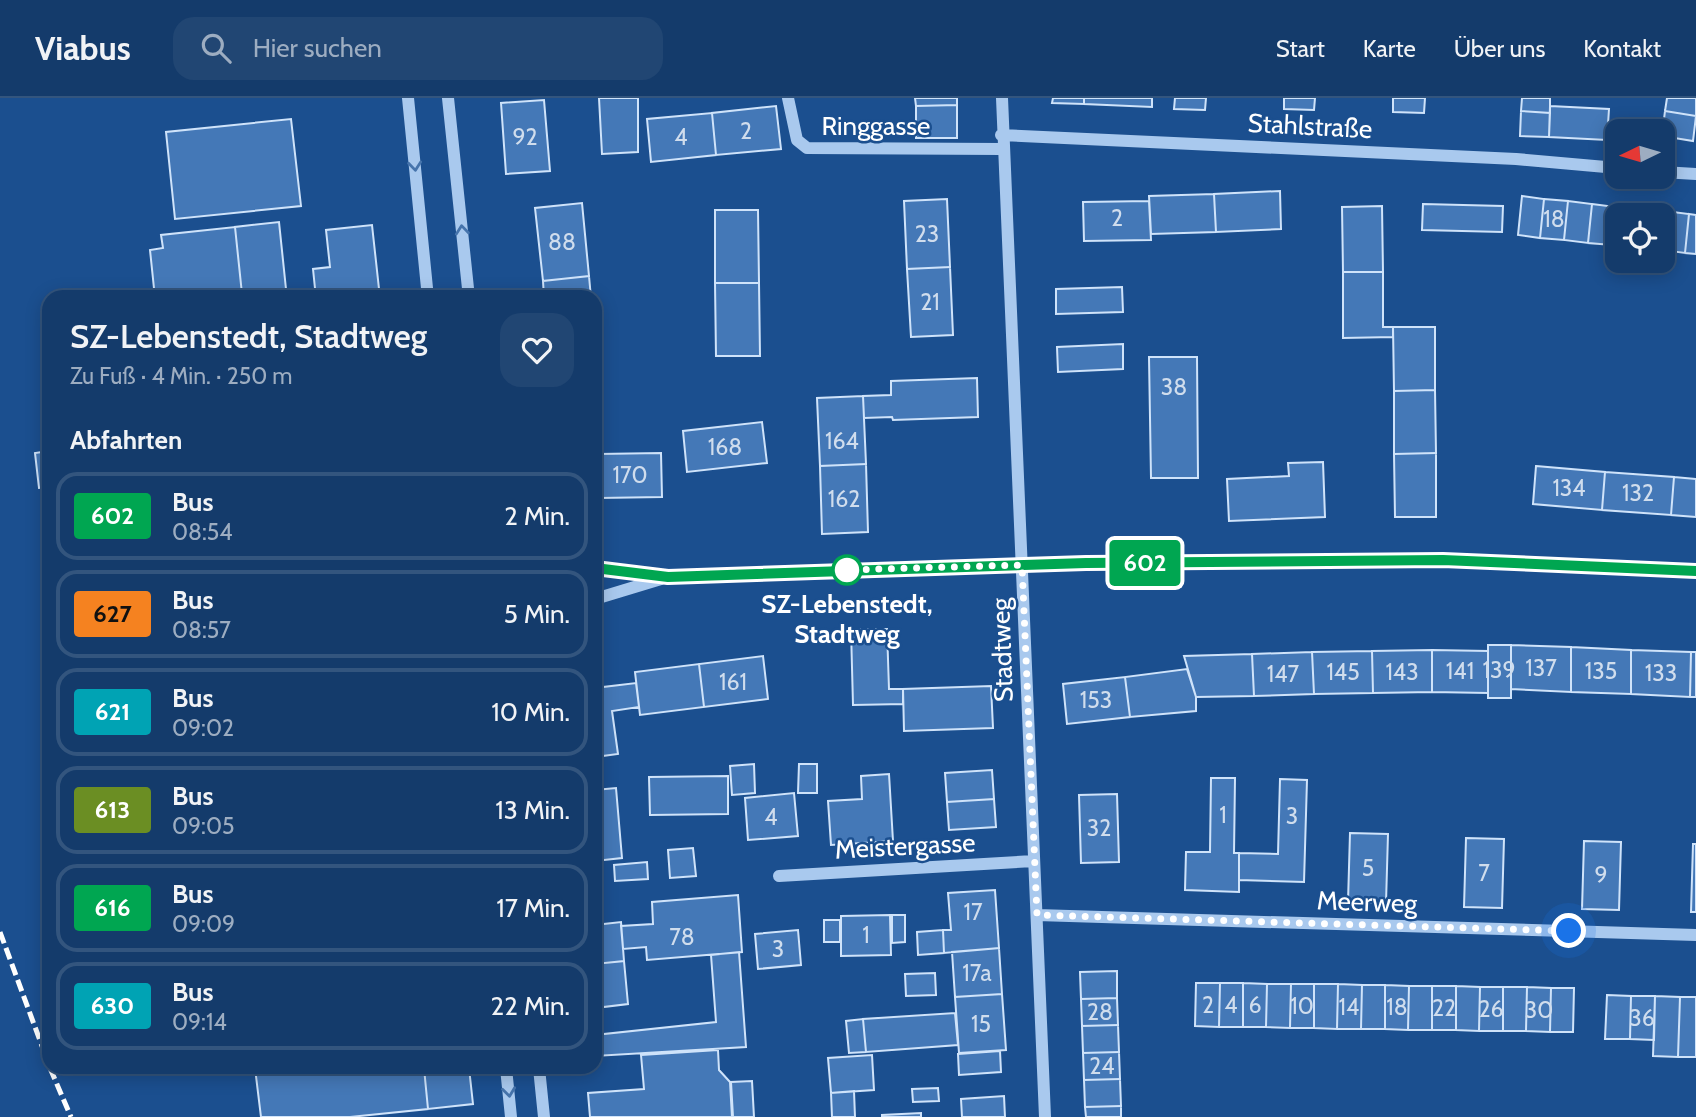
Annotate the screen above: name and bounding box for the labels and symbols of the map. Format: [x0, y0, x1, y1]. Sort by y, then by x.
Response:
street label: Stahlstraße [1247, 107, 1373, 145]
street label: Ringgasse [822, 110, 930, 142]
house number: 2 [740, 117, 752, 145]
north arrow [1605, 119, 1675, 189]
house number: 92 [512, 123, 538, 151]
house number: 4 [674, 123, 688, 151]
one-way arrow [407, 161, 422, 172]
house number: 2 [1111, 204, 1123, 232]
house number: 18 [1543, 205, 1565, 233]
house number: 23 [915, 220, 939, 248]
one-way arrow [455, 224, 470, 235]
house number: 88 [548, 228, 576, 256]
house number: 21 [920, 288, 940, 316]
house number: 38 [1161, 373, 1187, 401]
house number: 164 [825, 427, 859, 455]
house number: 168 [708, 433, 742, 461]
house number: 170 [613, 461, 647, 489]
house number: 134 [1552, 474, 1586, 502]
house number: 132 [1622, 479, 1654, 507]
house number: 162 [828, 485, 860, 513]
line badge: 602 [1105, 540, 1185, 586]
marker: SZ-Lebenstedt, Stadtweg [832, 555, 862, 585]
place label: SZ-Lebenstedt, Stadtweg [761, 588, 933, 650]
street label: Stadtweg [984, 596, 1020, 703]
house number: 137 [1525, 654, 1557, 682]
house number: 139 [1482, 656, 1516, 684]
house number: 141 [1446, 657, 1474, 685]
house number: 135 [1585, 657, 1617, 685]
house number: 145 [1326, 658, 1360, 686]
house number: 143 [1385, 658, 1419, 686]
house number: 133 [1645, 659, 1677, 687]
house number: 147 [1267, 660, 1300, 688]
house number: 161 [719, 668, 747, 696]
house number: 153 [1080, 686, 1112, 714]
house number: 1 [1219, 801, 1227, 829]
house number: 3 [1286, 802, 1298, 830]
house number: 4 [764, 803, 778, 831]
house number: 32 [1087, 814, 1111, 842]
street label: Meistergasse [834, 826, 976, 866]
house number: 5 [1362, 854, 1374, 882]
house number: 7 [1478, 859, 1490, 887]
house number: 9 [1594, 861, 1608, 889]
street label: Meerweg [1316, 884, 1419, 920]
house number: 17 [963, 898, 983, 926]
your location [1551, 913, 1586, 948]
house number: 1 [862, 921, 870, 949]
house number: 78 [669, 923, 695, 951]
house number: 3 [772, 935, 784, 963]
house number: 17a [962, 959, 992, 987]
house number: 2 [1202, 991, 1214, 1019]
house number: 4 [1224, 991, 1238, 1019]
house number: 6 [1248, 991, 1262, 1019]
house number: 10 [1290, 992, 1314, 1020]
house number: 14 [1339, 993, 1359, 1021]
house number: 18 [1386, 993, 1408, 1021]
house number: 22 [1432, 994, 1456, 1022]
house number: 26 [1478, 995, 1504, 1023]
house number: 30 [1525, 996, 1553, 1024]
house number: 28 [1087, 998, 1113, 1026]
house number: 36 [1629, 1004, 1655, 1032]
house number: 15 [971, 1010, 991, 1038]
house number: 24 [1089, 1052, 1115, 1080]
one-way arrow [501, 1086, 516, 1098]

